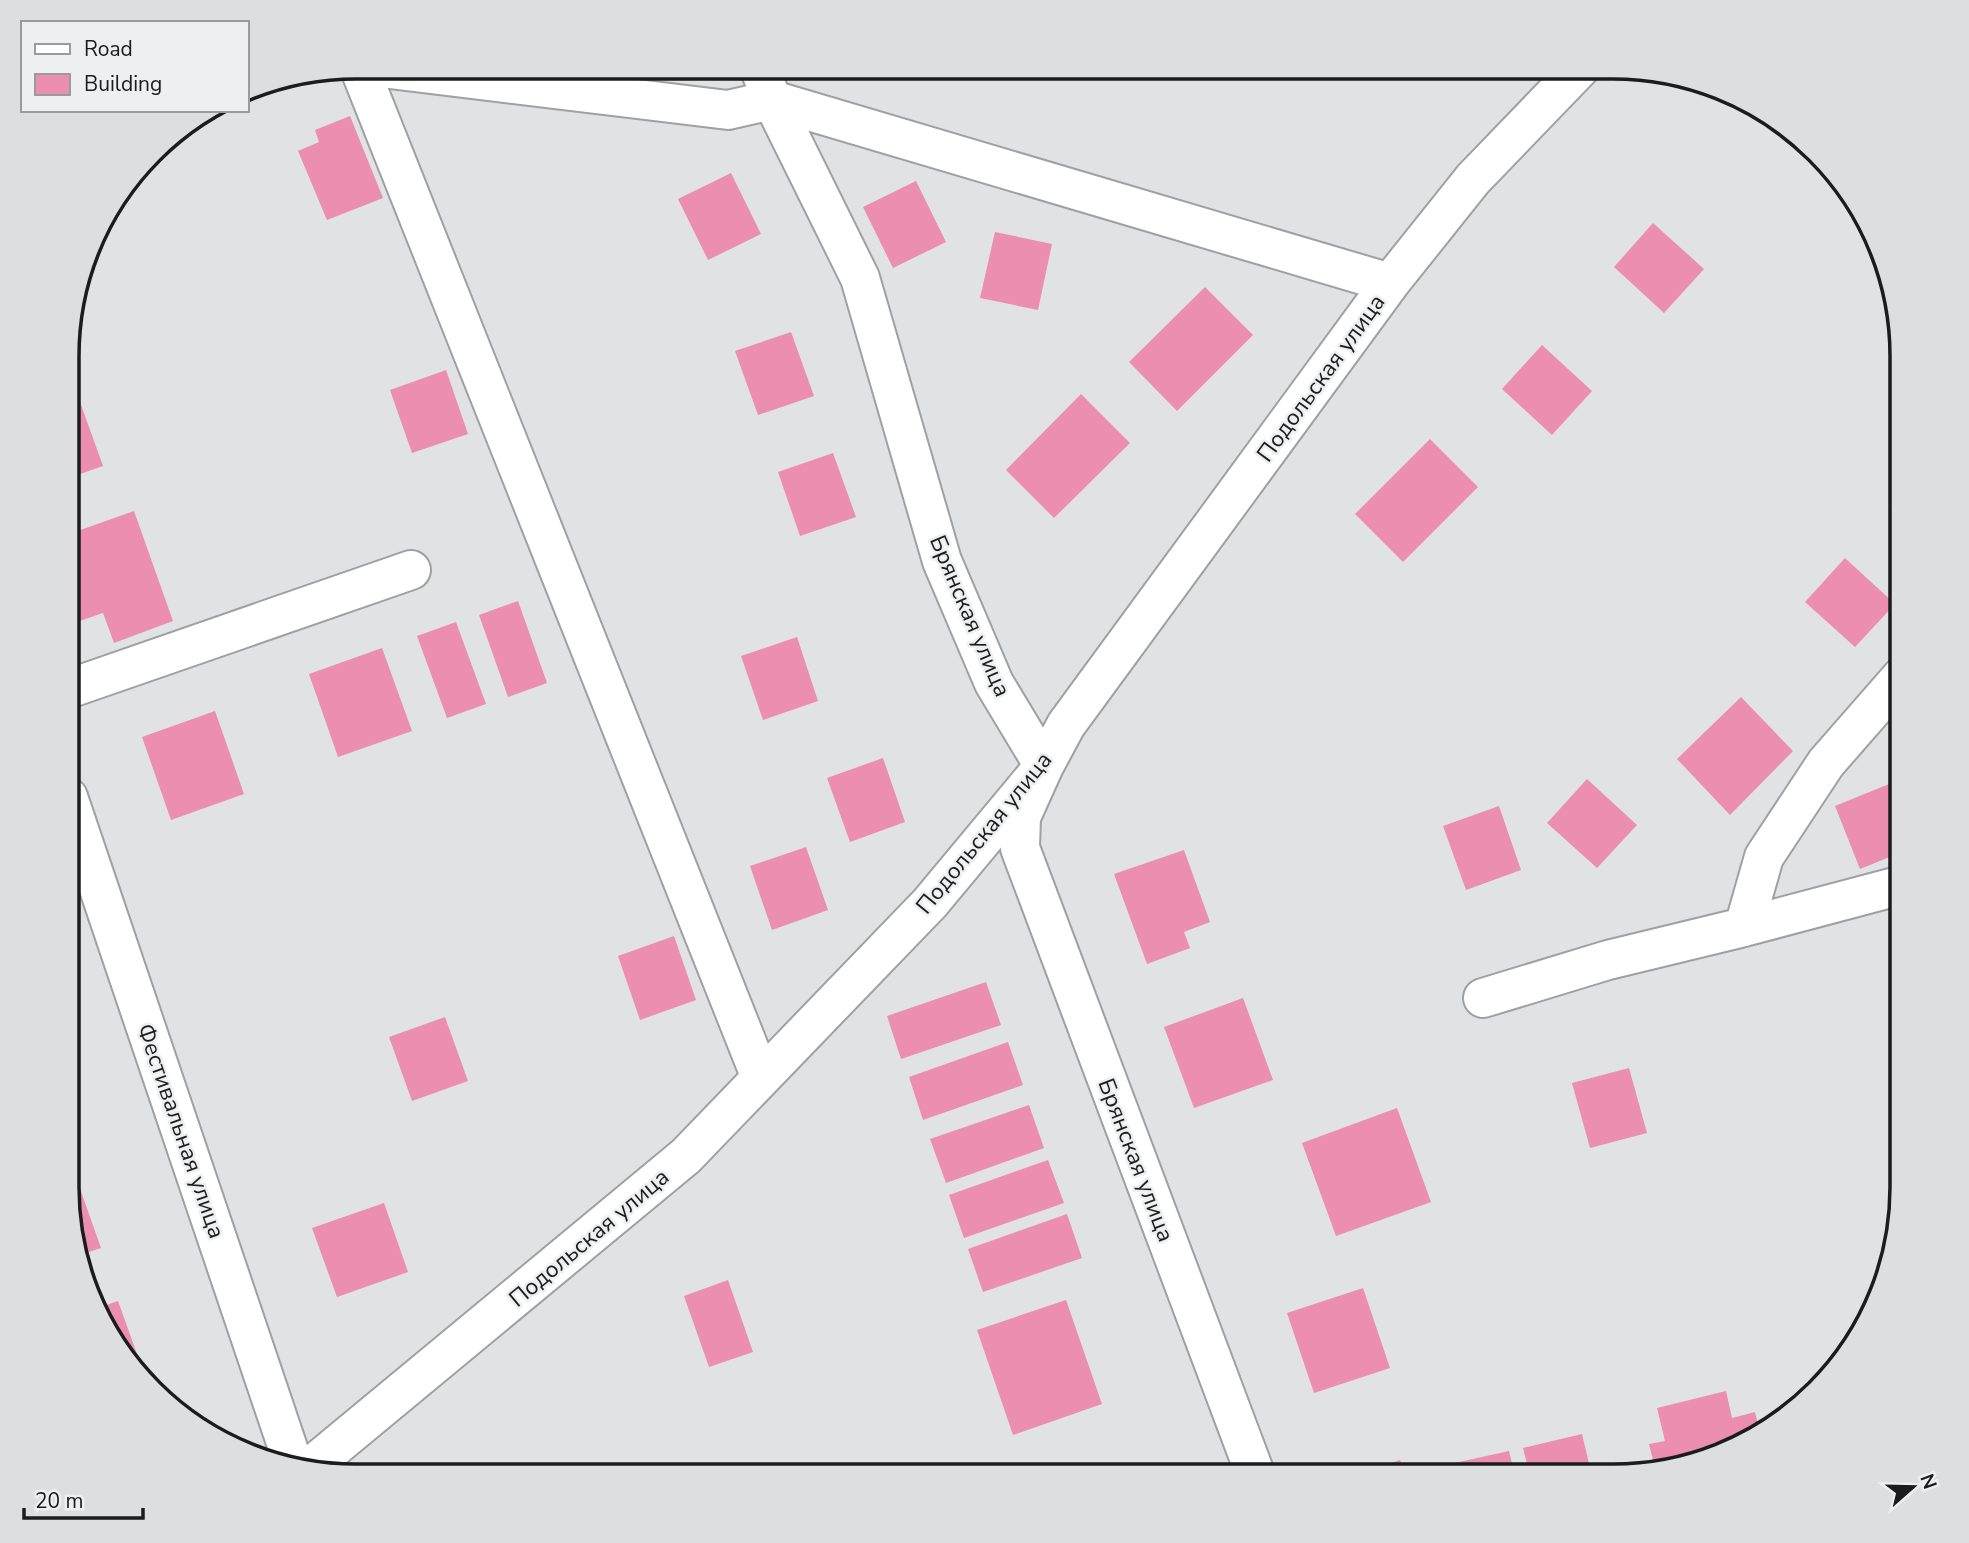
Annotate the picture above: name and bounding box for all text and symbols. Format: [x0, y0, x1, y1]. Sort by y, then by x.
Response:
legend [21, 21, 248, 112]
text: Road [84, 35, 133, 63]
text: Building [84, 70, 162, 98]
street label: Подольская улица [1250, 288, 1392, 468]
street label: Брянская улица [922, 531, 1018, 701]
street label: Подольская улица [909, 745, 1059, 921]
street label: Фестивальная улица [130, 1019, 232, 1243]
street label: Брянская улица [1091, 1074, 1181, 1246]
street label: Подольская улица [502, 1162, 676, 1314]
north arrow [1878, 1452, 1948, 1522]
text: N [1913, 1470, 1943, 1493]
scale bar [24, 1476, 144, 1520]
text: 20 m [35, 1487, 84, 1515]

